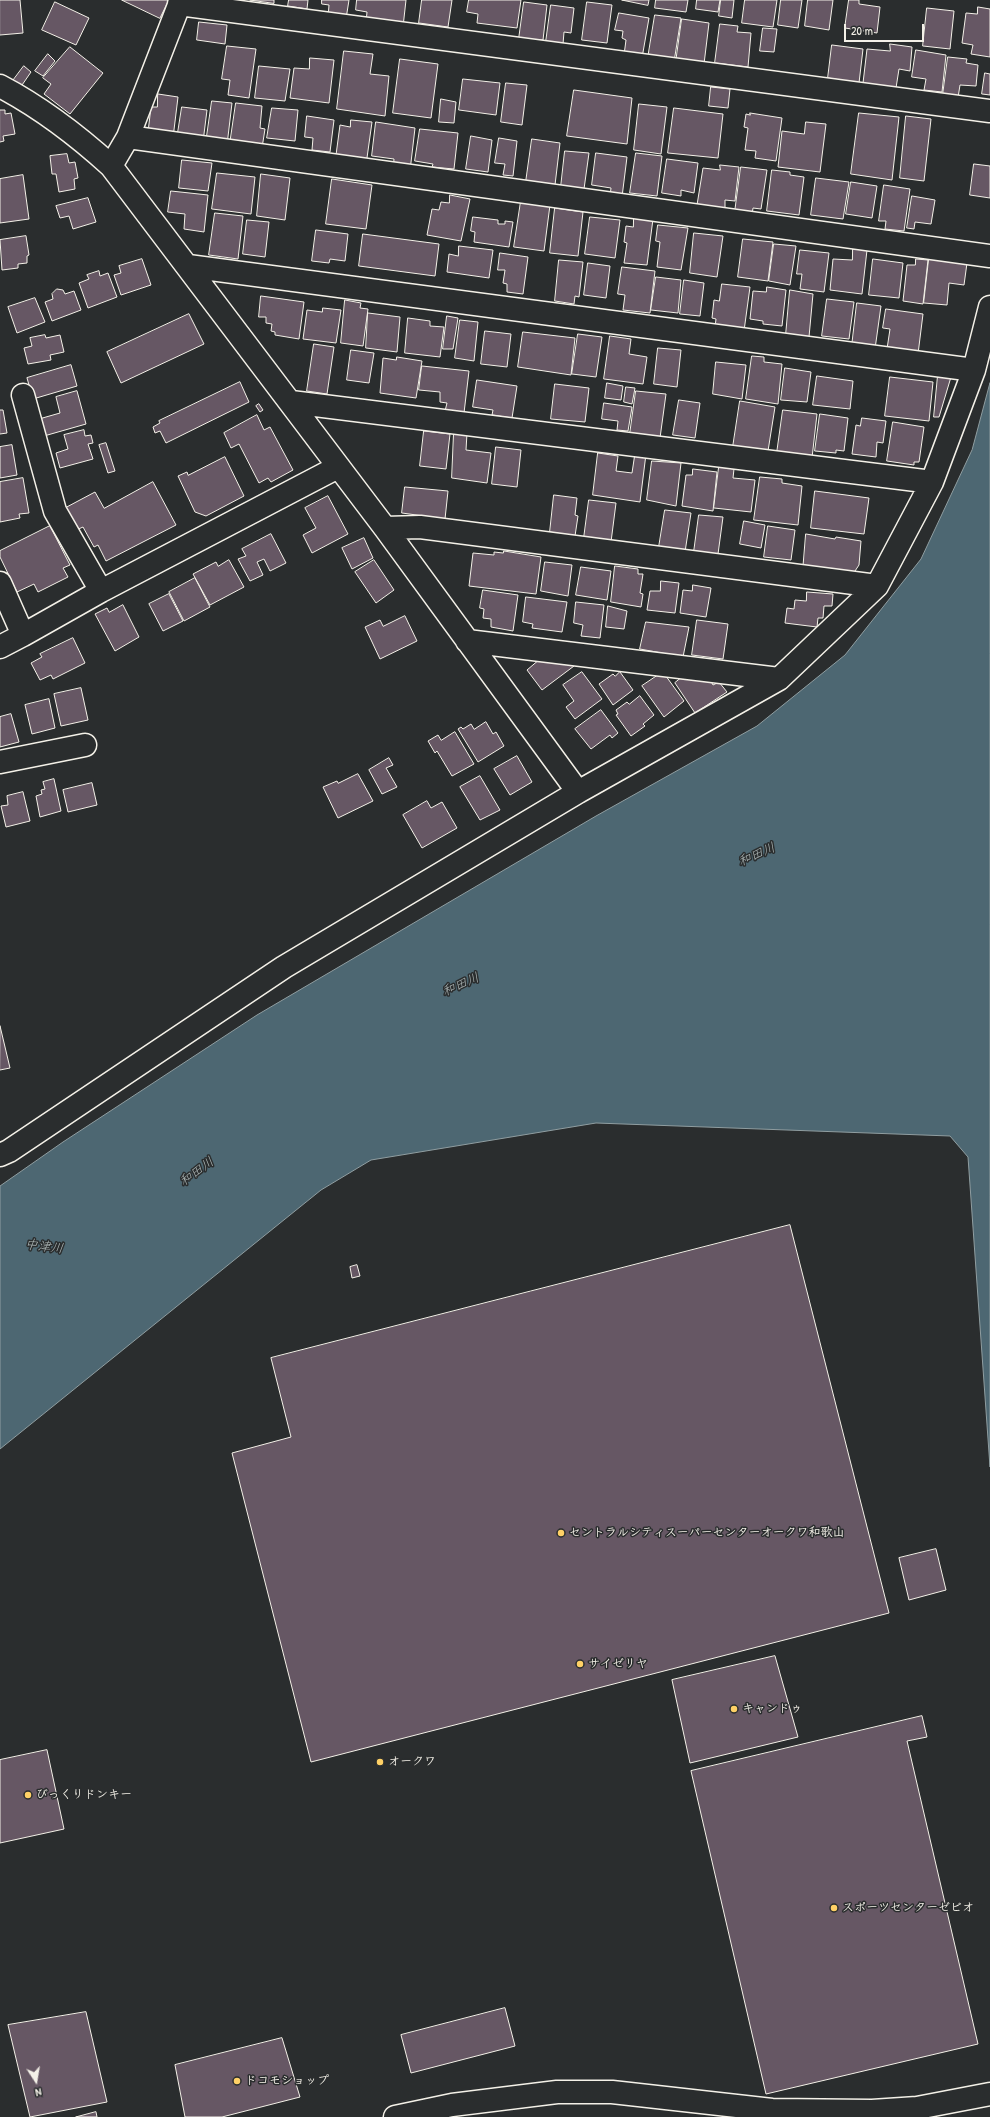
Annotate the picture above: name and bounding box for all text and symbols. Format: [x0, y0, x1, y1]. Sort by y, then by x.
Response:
scale bar [846, 16, 926, 42]
text: 20 m [851, 22, 873, 39]
water label: 和田川 [736, 840, 778, 870]
water label: 和田川 [440, 970, 482, 1000]
water label: 和田川 [177, 1154, 217, 1190]
water label: 中津川 [24, 1237, 64, 1257]
place label: セントラルシティスーパーセンターオークワ和歌山 [569, 1526, 845, 1540]
marker: セントラルシティスーパーセンターオークワ和歌山 [556, 1528, 566, 1538]
place label: サイゼリヤ [588, 1657, 648, 1671]
marker: サイゼリヤ [575, 1659, 585, 1669]
place label: キャンドゥ [742, 1702, 802, 1716]
marker: キャンドゥ [729, 1704, 739, 1714]
place label: オークワ [388, 1755, 436, 1769]
marker: オークワ [375, 1757, 385, 1767]
place label: びっくりドンキー [36, 1788, 132, 1802]
marker: びっくりドンキー [23, 1790, 33, 1800]
place label: スポーツセンターゼビオ [842, 1901, 974, 1915]
marker: スポーツセンターゼビオ [829, 1903, 839, 1913]
north arrow [16, 2061, 56, 2101]
place label: ドコモショップ [245, 2074, 329, 2088]
marker: ドコモショップ [232, 2076, 242, 2086]
text: N [34, 2085, 43, 2100]

